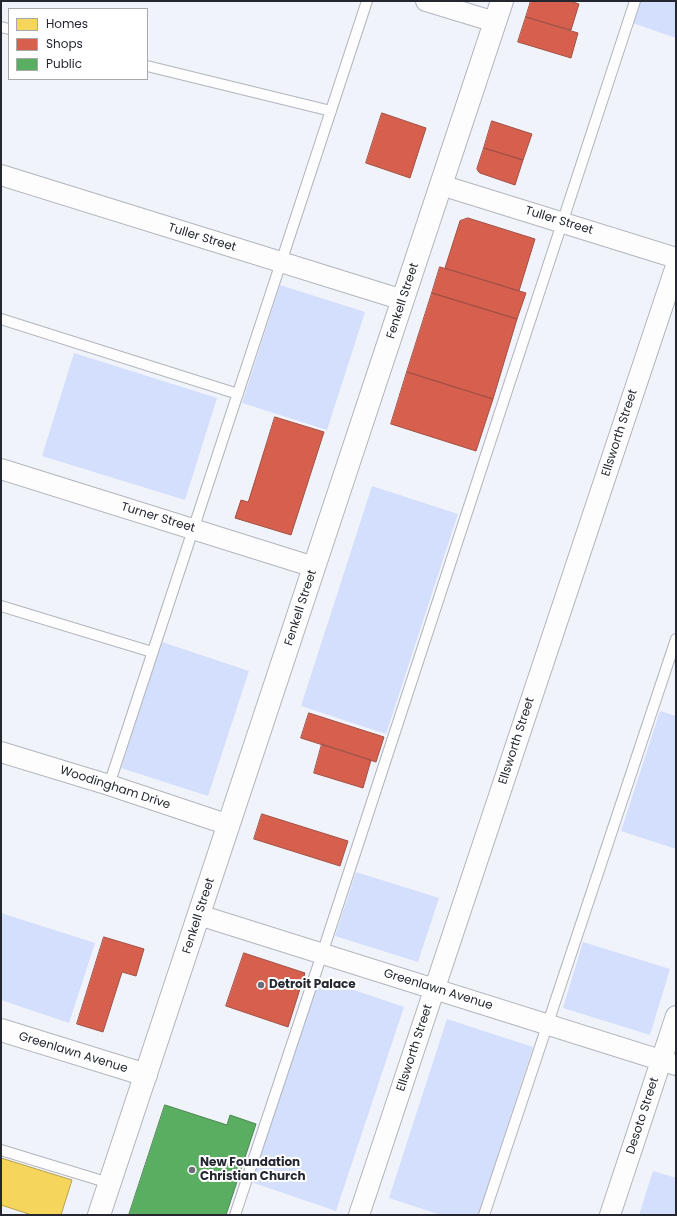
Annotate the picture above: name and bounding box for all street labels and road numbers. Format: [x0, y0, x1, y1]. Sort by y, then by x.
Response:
street label: Tuller Street [523, 204, 595, 238]
street label: Tuller Street [166, 221, 238, 255]
street label: Fenkell Street [384, 261, 422, 341]
street label: Ellsworth Street [599, 388, 641, 478]
street label: Turner Street [119, 500, 197, 536]
street label: Fenkell Street [282, 568, 320, 648]
street label: Ellsworth Street [496, 696, 538, 786]
street label: Woodingham Drive [58, 763, 172, 813]
street label: Fenkell Street [180, 876, 218, 956]
street label: Greenlawn Avenue [382, 967, 494, 1013]
street label: Ellsworth Street [394, 1003, 436, 1093]
street label: Greenlawn Avenue [17, 1030, 129, 1076]
street label: Desoto Street [624, 1076, 662, 1156]

